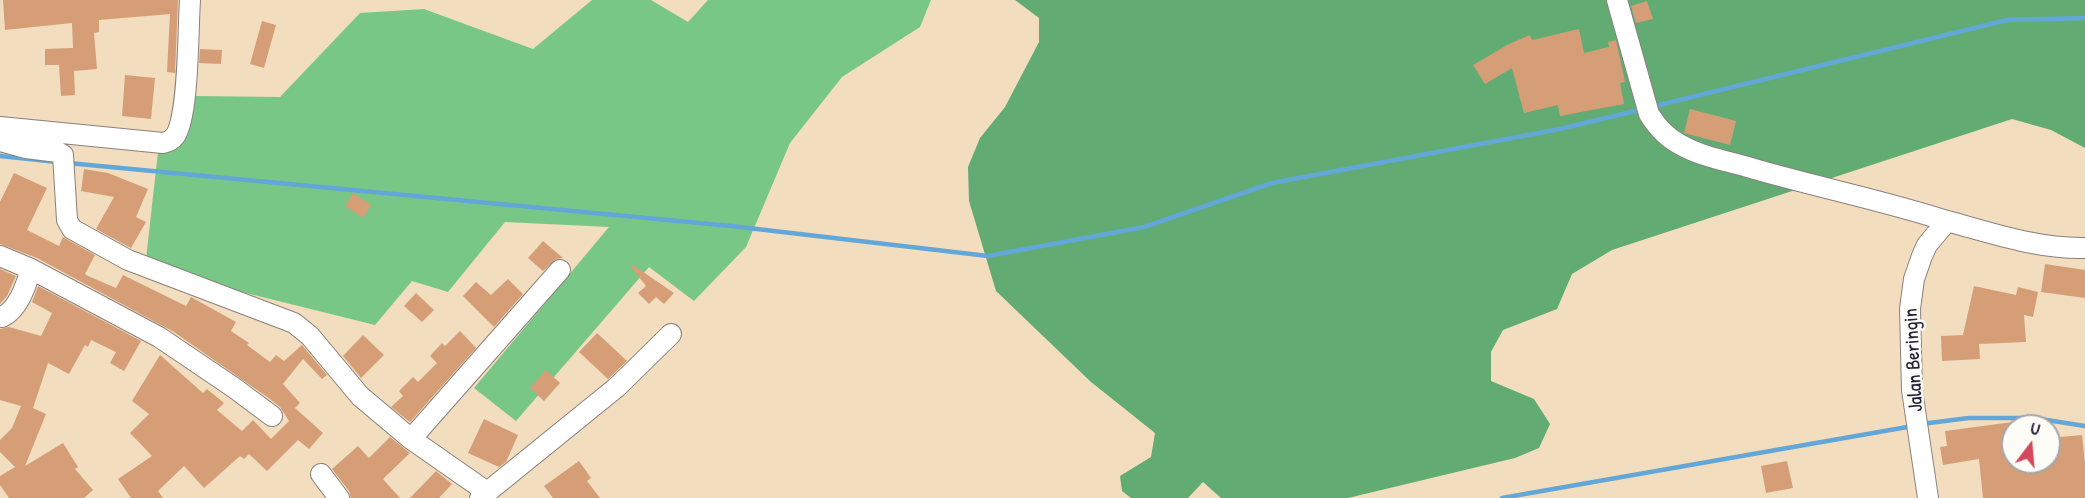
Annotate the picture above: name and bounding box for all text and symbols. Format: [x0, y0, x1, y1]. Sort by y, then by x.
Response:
street label: Jalan Beringin [1899, 308, 1929, 412]
north arrow [2001, 414, 2061, 474]
text: U [2028, 417, 2043, 440]

